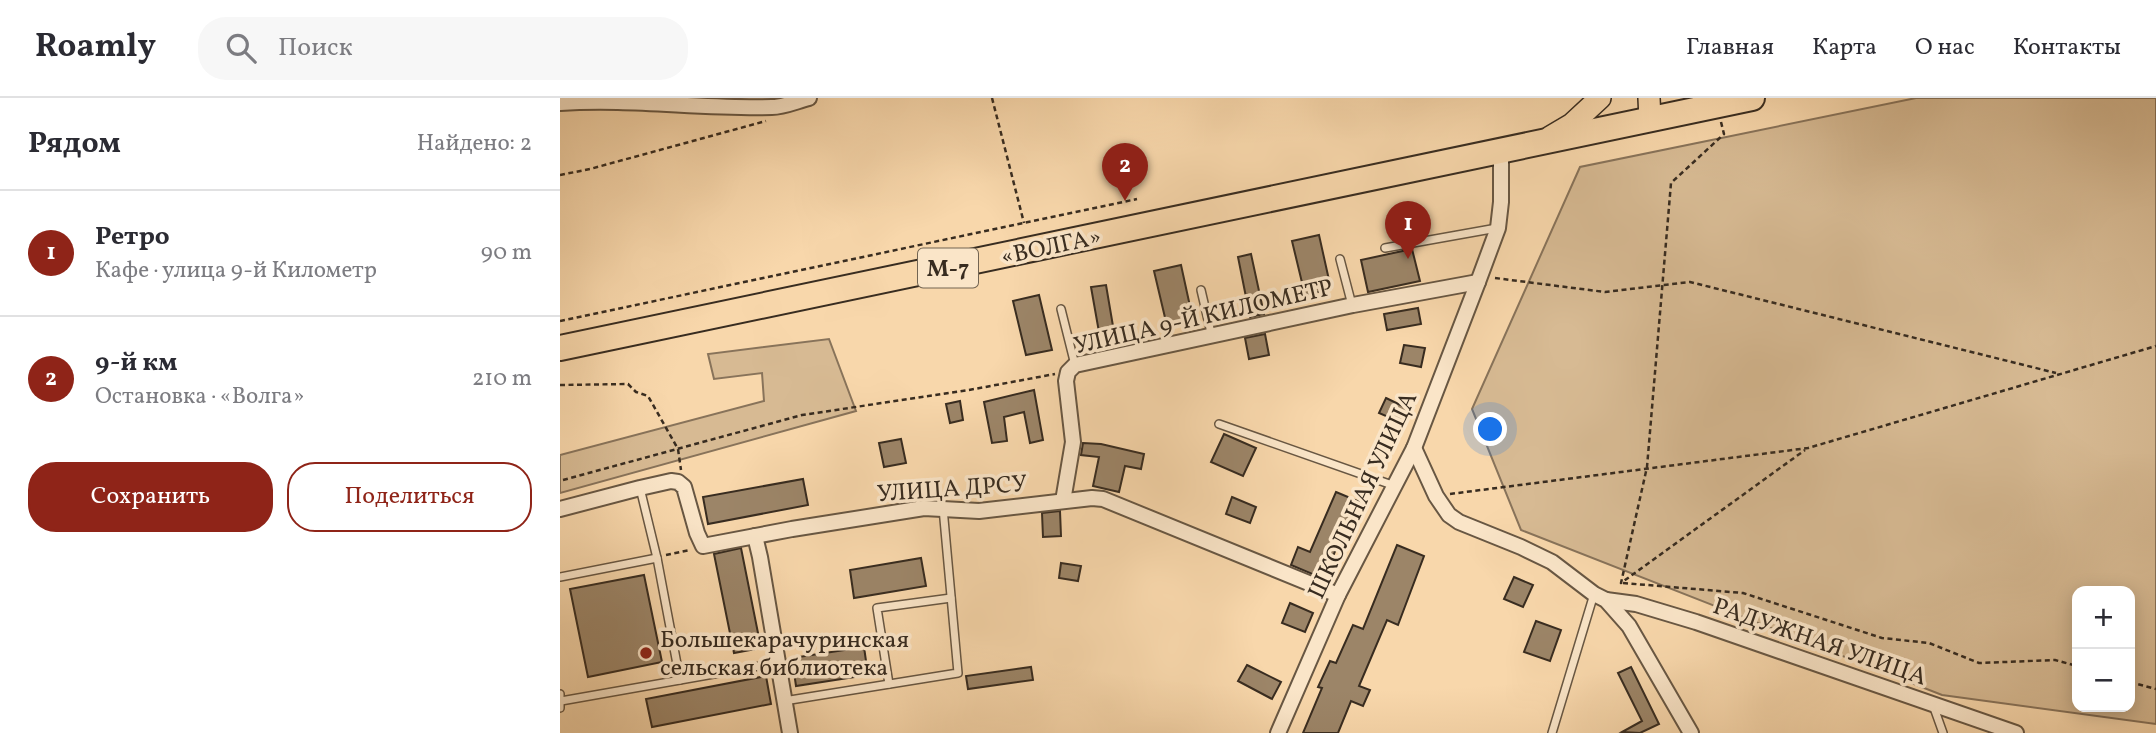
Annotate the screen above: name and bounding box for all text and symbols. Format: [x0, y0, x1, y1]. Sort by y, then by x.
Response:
search box [198, 17, 688, 80]
text: Roamly [35, 25, 156, 71]
icon: search [222, 29, 260, 67]
text: Поиск [278, 30, 353, 66]
text: Главная [1686, 31, 1774, 65]
text: Карта [1812, 31, 1877, 65]
text: О нас [1915, 31, 1975, 65]
text: Контакты [2013, 31, 2121, 65]
text: Рядом [28, 123, 121, 165]
text: Найдено: 2 [417, 128, 532, 160]
pin: 2 [1102, 143, 1148, 201]
pin: 1 [1385, 201, 1431, 259]
text: Ретро [95, 219, 170, 255]
street label: «ВОЛГА» [998, 221, 1105, 275]
text: 1 [46, 237, 56, 269]
text: 90 m [481, 237, 532, 269]
road number: М-7 [918, 248, 978, 288]
text: Кафе · улица 9-й Километр [95, 255, 377, 287]
street label: УЛИЦА 9-Й КИЛОМЕТР [1071, 272, 1336, 364]
text: 9-й км [95, 345, 178, 381]
text: 2 [45, 363, 57, 395]
text: 210 m [472, 363, 532, 395]
text: Остановка · «Волга» [95, 381, 304, 413]
street label: ШКОЛЬНАЯ УЛИЦА [1301, 386, 1427, 605]
your location [1473, 412, 1507, 446]
button: Сохранить [28, 462, 273, 532]
button: Поделиться [287, 462, 532, 532]
street label: УЛИЦА ДРСУ [876, 468, 1029, 512]
map controls [2072, 586, 2135, 712]
button: + [2072, 586, 2135, 649]
street label: РАДУЖНАЯ УЛИЦА [1708, 590, 1931, 695]
place label: Большекарачуринская сельская библиотека [660, 624, 909, 686]
marker: Большекарачуринская сельская библиотека [638, 645, 654, 661]
button: − [2072, 649, 2135, 712]

